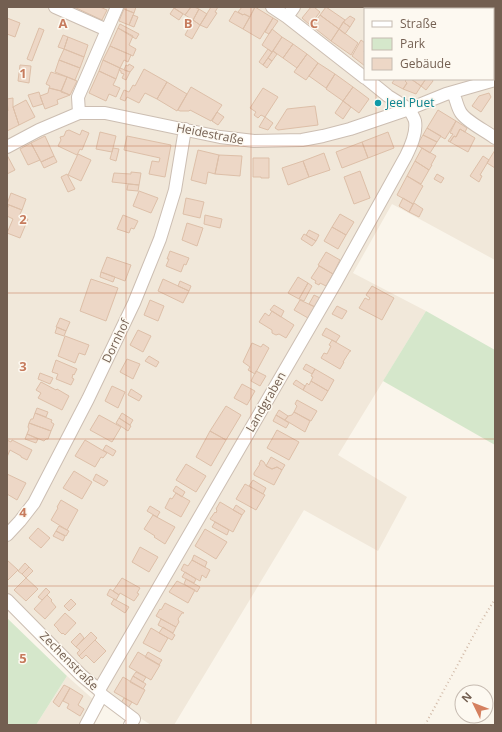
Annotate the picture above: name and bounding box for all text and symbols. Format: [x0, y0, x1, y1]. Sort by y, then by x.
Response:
legend [364, 8, 494, 80]
text: A [59, 14, 68, 32]
text: B [184, 14, 193, 32]
text: C [310, 14, 318, 32]
text: Straße [400, 15, 437, 32]
text: Park [400, 35, 426, 52]
text: Gebäude [400, 55, 451, 72]
text: 1 [19, 64, 27, 82]
place label: Jeel Puet [385, 94, 434, 111]
marker: Jeel Puet [373, 98, 383, 108]
street label: Heidestraße [175, 119, 246, 148]
text: 2 [19, 210, 27, 228]
street label: Dornhof [98, 315, 134, 366]
text: 3 [19, 357, 27, 375]
street label: Landgraben [241, 368, 290, 435]
text: 4 [19, 503, 27, 521]
street label: Zechenstraße [36, 628, 103, 694]
text: 5 [19, 649, 27, 667]
north arrow [454, 684, 494, 724]
text: N [458, 688, 475, 705]

